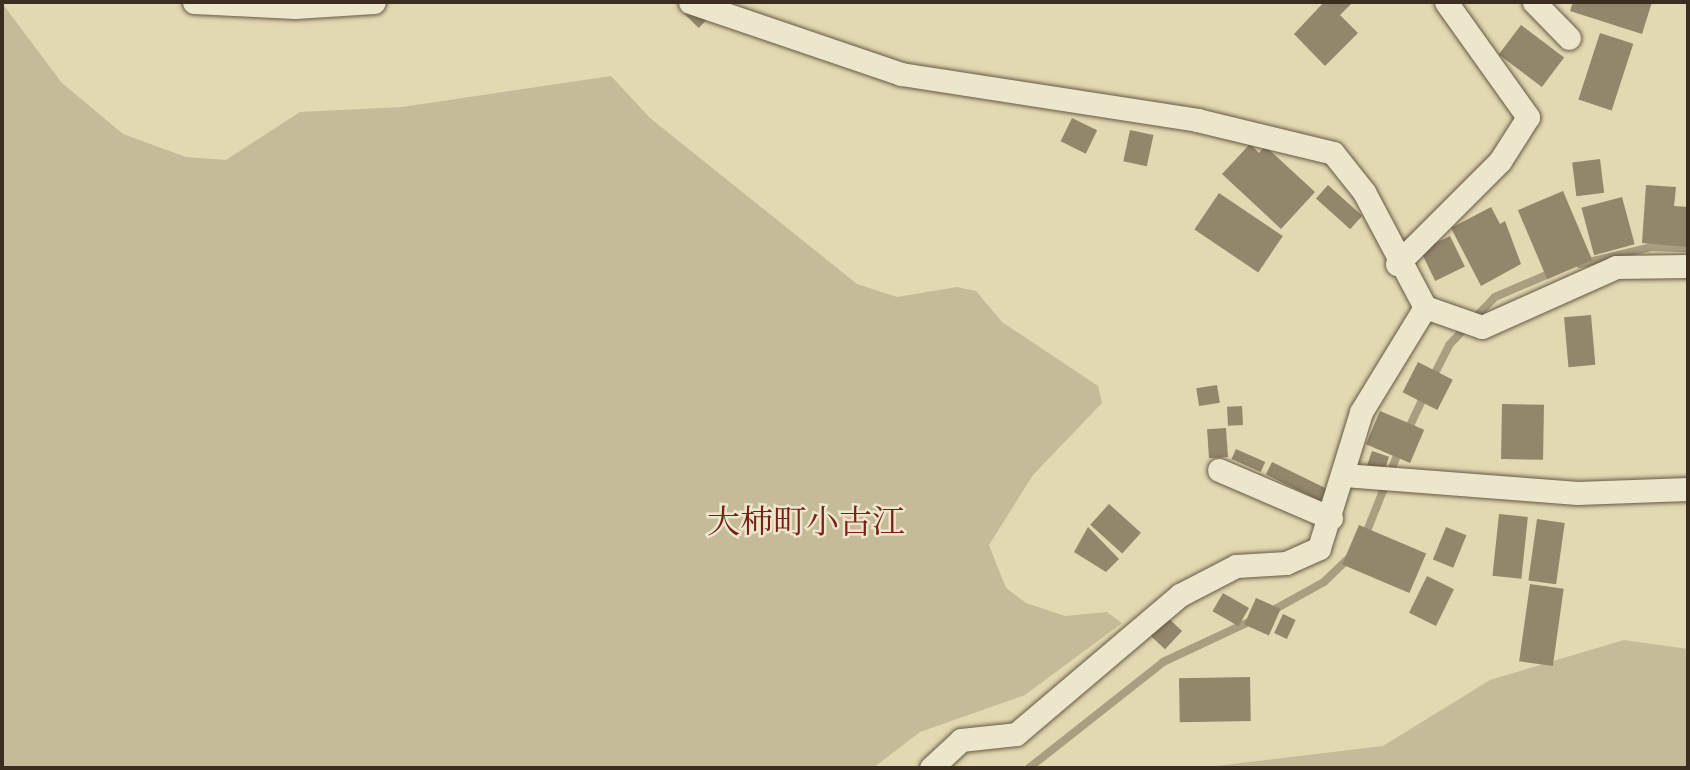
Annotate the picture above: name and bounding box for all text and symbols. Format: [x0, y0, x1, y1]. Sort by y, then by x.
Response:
district label: 大柿町小古江 [707, 503, 905, 543]

